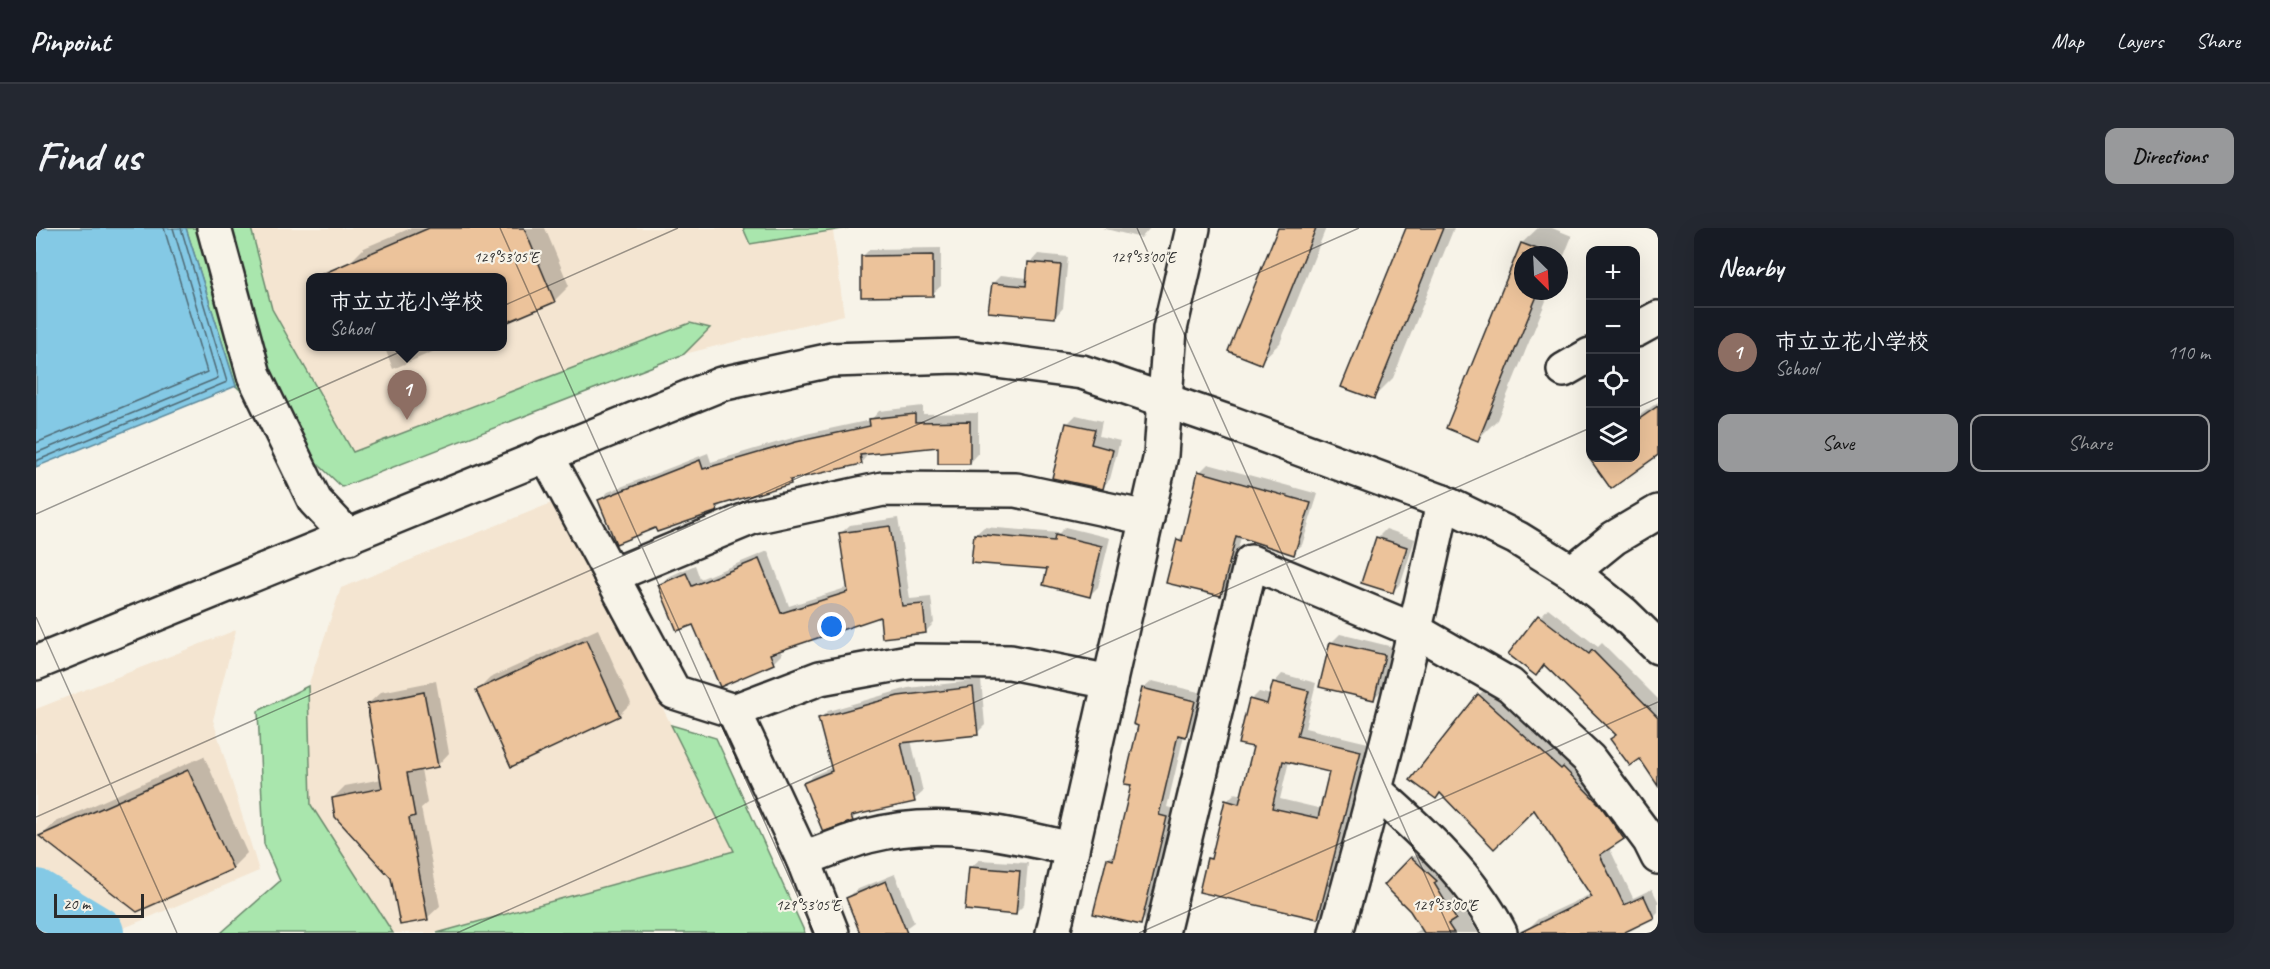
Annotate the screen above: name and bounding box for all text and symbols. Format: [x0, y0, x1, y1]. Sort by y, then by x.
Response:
text: Pinpoint [30, 24, 110, 59]
text: Map [2051, 28, 2084, 54]
text: Layers [2117, 28, 2163, 54]
text: Share [2196, 28, 2240, 54]
button: Directions [2105, 128, 2234, 184]
text: Find us [36, 130, 141, 183]
north arrow [1514, 246, 1568, 300]
map controls [1586, 246, 1640, 462]
button: + [1586, 246, 1640, 300]
text: 129°53'05"E [474, 248, 540, 267]
text: 129°53'00"E [1111, 248, 1177, 267]
text: Nearby [1718, 251, 1783, 284]
popup [306, 273, 507, 351]
text: 市立立花小学校 [329, 288, 484, 316]
button: − [1586, 300, 1640, 354]
text: School [329, 316, 372, 341]
text: 市立立花小学校 [1775, 328, 1929, 356]
text: 1 [1733, 340, 1742, 365]
text: 110 m [2167, 340, 2210, 365]
button: locate [1586, 354, 1640, 408]
text: School [1775, 356, 1818, 381]
pin: 1 [388, 370, 427, 420]
button: layers [1586, 408, 1640, 462]
button: Save [1718, 414, 1958, 472]
button: Share [1970, 414, 2210, 472]
your location [817, 612, 846, 641]
scale bar [54, 891, 144, 918]
text: 20 m [63, 894, 90, 914]
text: 129°53'05"E [776, 896, 842, 915]
text: 129°53'00"E [1413, 896, 1479, 915]

